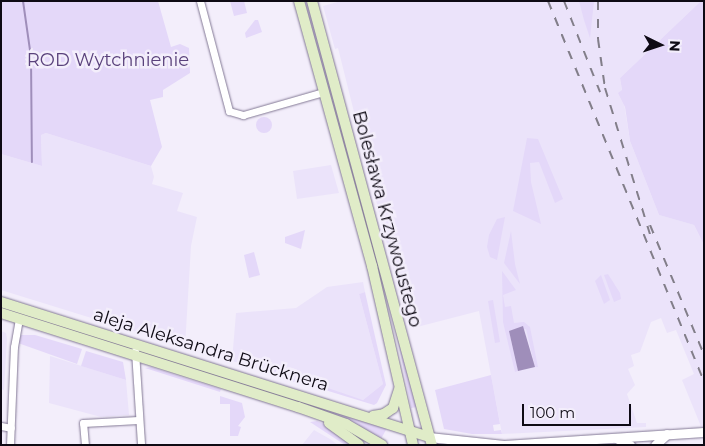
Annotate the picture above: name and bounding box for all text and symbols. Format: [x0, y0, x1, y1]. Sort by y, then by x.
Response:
north arrow [635, 20, 685, 70]
text: N [666, 40, 684, 52]
park label: ROD Wytchnienie [27, 49, 189, 71]
street label: Bolesława Krzywoustego [348, 108, 426, 330]
street label: aleja Aleksandra Brücknera [91, 304, 331, 396]
scale bar [525, 394, 634, 426]
text: 100 m [530, 403, 575, 422]

